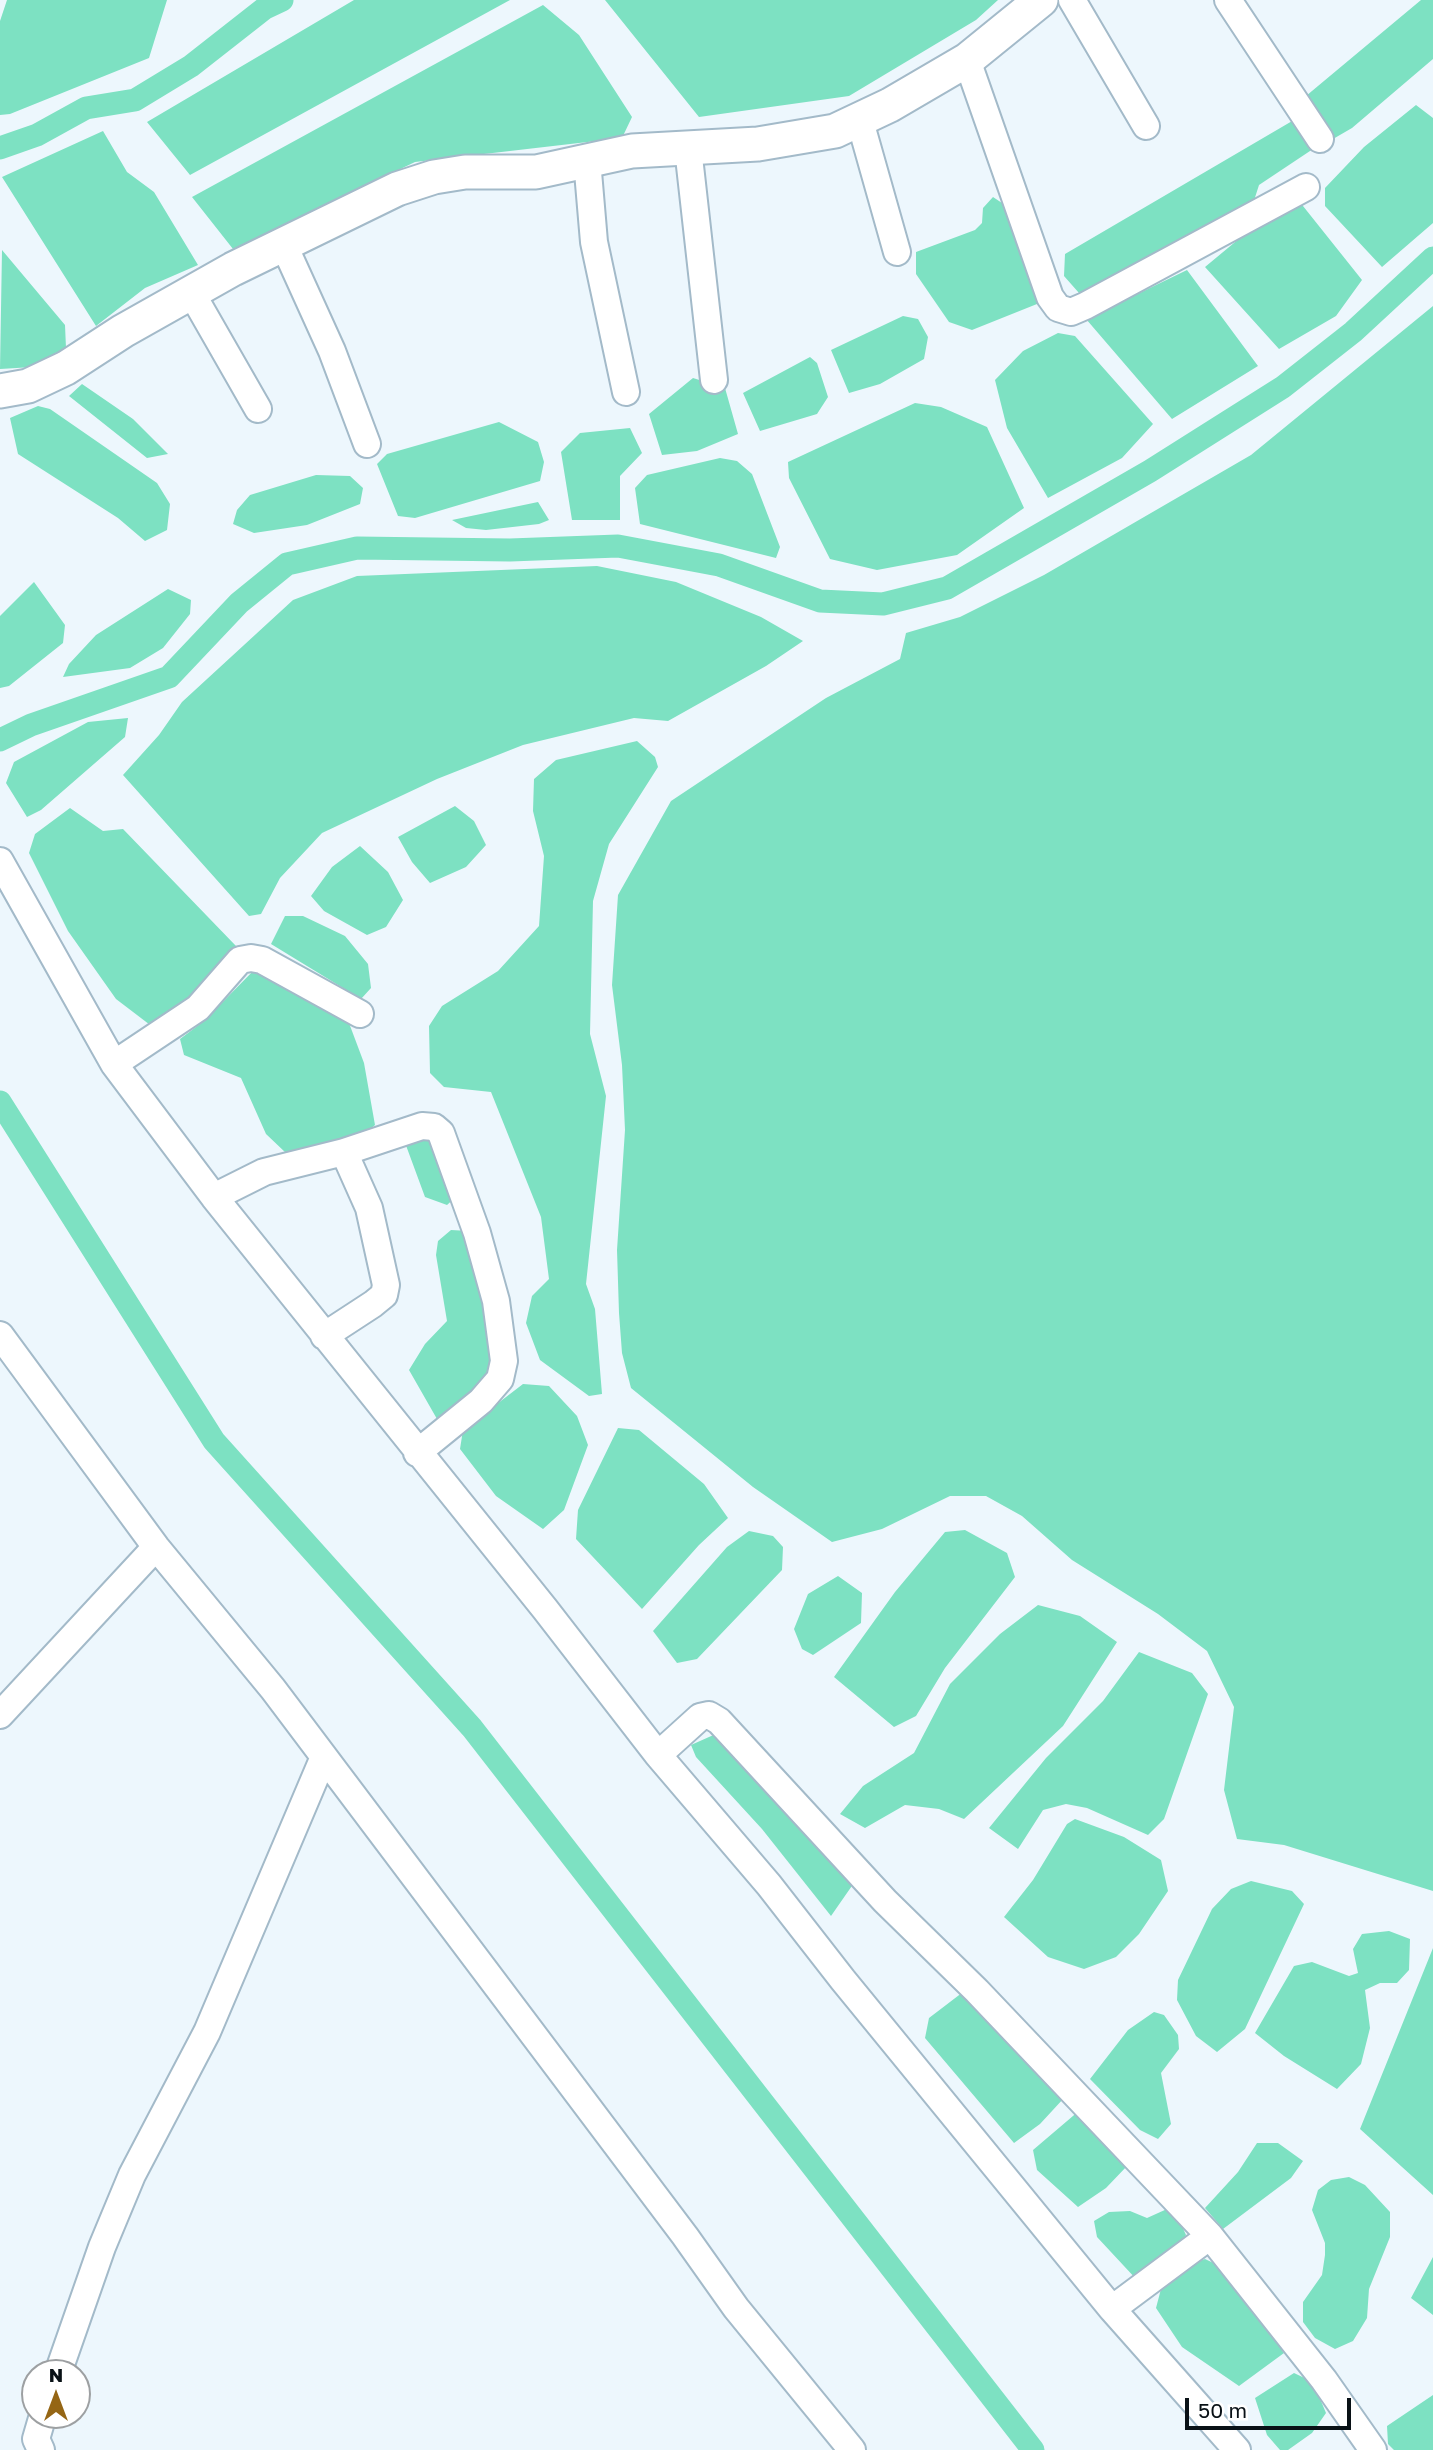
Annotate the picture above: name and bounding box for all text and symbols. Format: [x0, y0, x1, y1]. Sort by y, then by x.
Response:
north arrow [21, 2359, 91, 2429]
text: N [49, 2363, 63, 2386]
scale bar [1188, 2384, 1354, 2428]
text: 50 m [1198, 2397, 1247, 2423]

